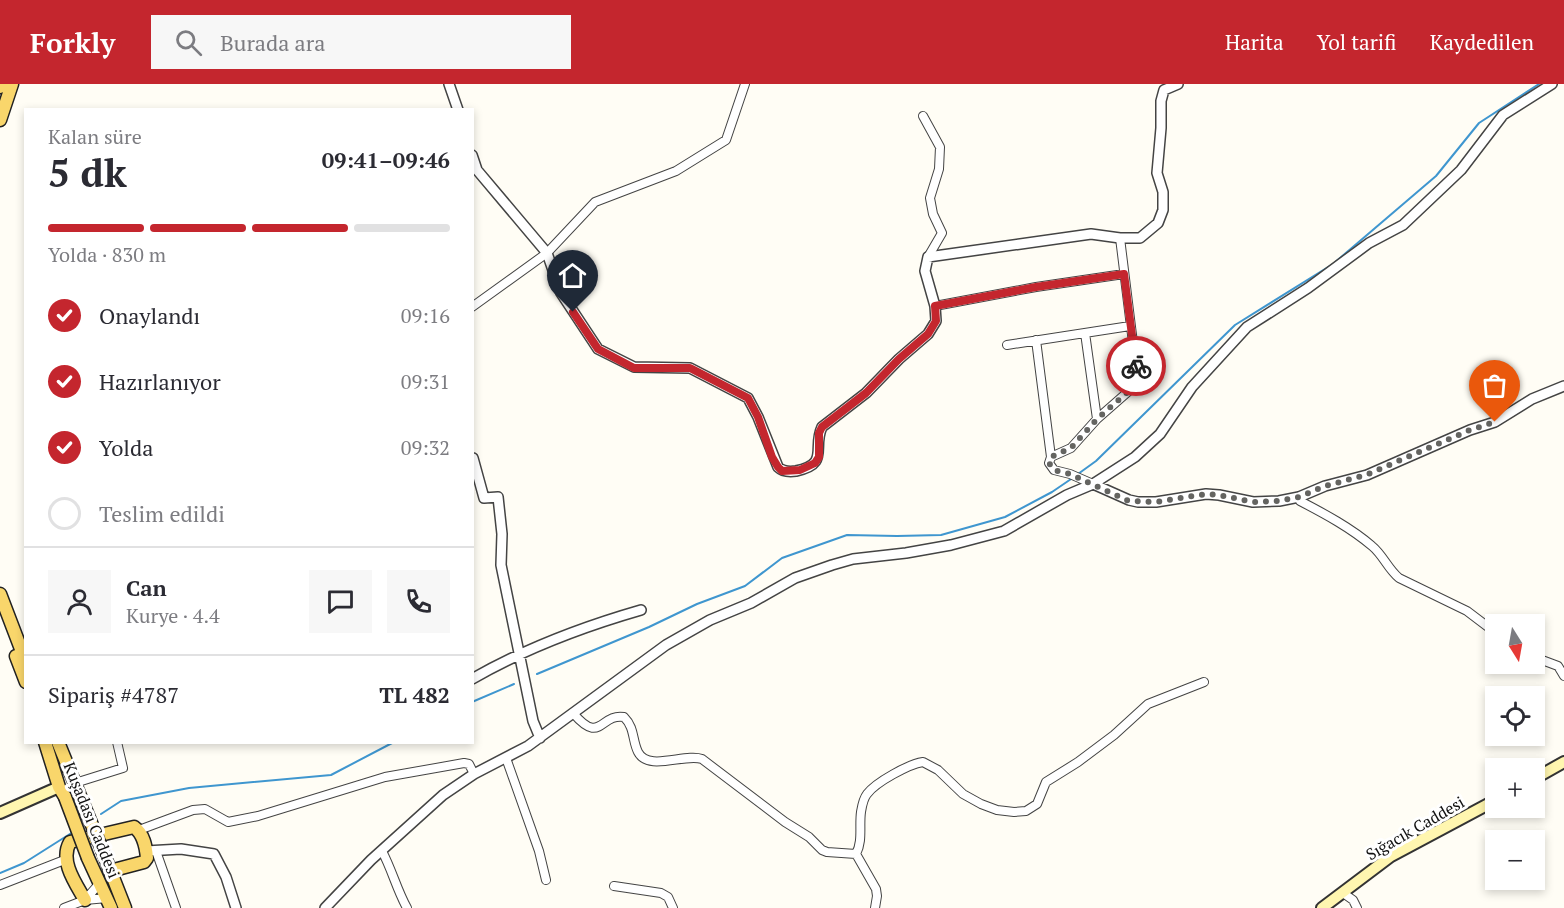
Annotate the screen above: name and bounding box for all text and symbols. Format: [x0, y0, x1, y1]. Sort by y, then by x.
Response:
search box [151, 15, 571, 69]
text: Forkly [30, 24, 115, 61]
icon: search [172, 26, 205, 59]
text: Burada ara [220, 28, 325, 57]
text: Harita [1225, 28, 1284, 56]
text: Yol tarifi [1317, 28, 1397, 56]
text: Kaydedilen [1430, 28, 1534, 56]
text: Kalan süre [48, 123, 142, 150]
text: 09:41–09:46 [322, 145, 450, 174]
text: 5 dk [48, 146, 127, 198]
text: Yolda · 830 m [48, 241, 166, 268]
pin [547, 250, 598, 312]
icon: home [556, 259, 589, 292]
icon: check [48, 299, 81, 332]
text: Onaylandı [99, 301, 200, 330]
text: 09:16 [401, 302, 450, 329]
courier [1106, 336, 1166, 396]
icon: bike [1120, 350, 1153, 383]
pin [1469, 360, 1520, 422]
icon: check [48, 365, 81, 398]
text: Hazırlanıyor [99, 367, 221, 396]
text: 09:31 [401, 368, 450, 395]
icon: bag [1478, 369, 1511, 402]
icon: check [48, 431, 81, 464]
text: Yolda [99, 433, 153, 462]
text: 09:32 [401, 434, 450, 461]
text: Teslim edildi [99, 499, 225, 528]
button: person [48, 570, 111, 633]
button: chat [309, 570, 372, 633]
button: phone [387, 570, 450, 633]
text: Can [126, 573, 167, 602]
text: Kurye · 4.4 [126, 602, 220, 629]
north arrow [1485, 614, 1545, 674]
map controls [1485, 614, 1545, 890]
text: Sipariş #4787 [48, 680, 179, 709]
text: TL 482 [379, 680, 450, 709]
button: locate [1485, 686, 1545, 746]
button: + [1485, 758, 1545, 818]
street label: Kuşadası Caddesi [59, 759, 125, 881]
street label: Sığacık Caddesi [1362, 791, 1468, 865]
button: − [1485, 830, 1545, 890]

